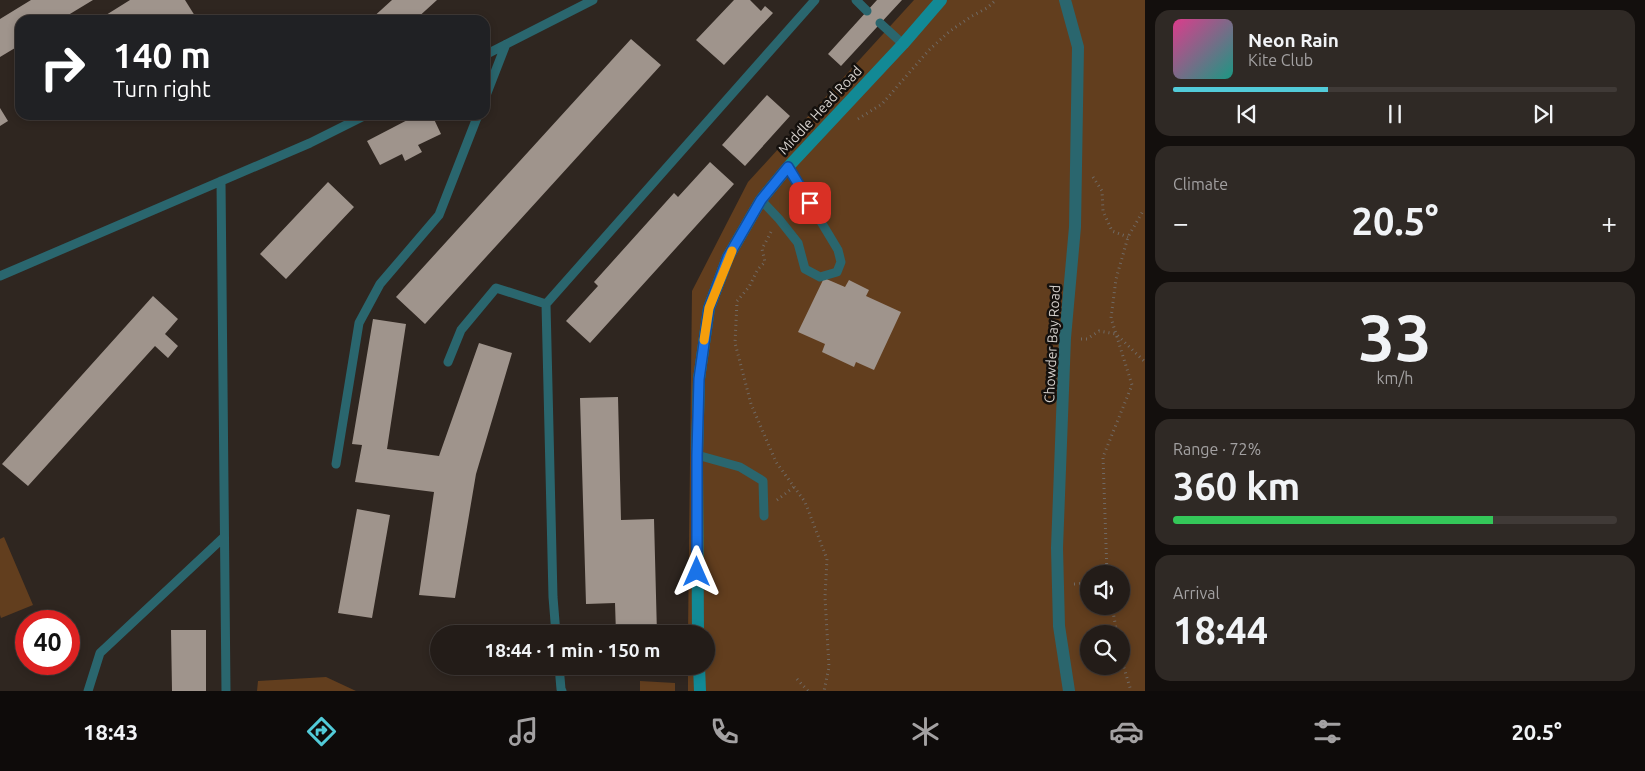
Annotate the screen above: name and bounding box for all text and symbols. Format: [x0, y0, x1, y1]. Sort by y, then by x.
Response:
text: Neon Rain [1248, 29, 1339, 51]
icon: right [30, 35, 95, 100]
text: 140 m [113, 35, 211, 75]
text: Kite Club [1248, 51, 1313, 69]
street label: Middle Head Road [775, 63, 865, 157]
text: Turn right [113, 76, 211, 101]
icon: previous [1233, 100, 1261, 128]
icon: pause [1381, 100, 1409, 128]
icon: next [1529, 100, 1557, 128]
text: Climate [1173, 175, 1228, 193]
pin [789, 182, 831, 224]
icon: arrive [796, 189, 824, 217]
text: 20.5° [1351, 200, 1439, 242]
text: − [1173, 207, 1189, 238]
text: + [1601, 207, 1617, 238]
street label: Chowder Bay Road [1041, 284, 1063, 404]
text: 33 [1358, 300, 1432, 373]
text: km/h [1377, 369, 1413, 387]
text: Range · 72% [1173, 440, 1261, 458]
text: 360 km [1173, 465, 1300, 507]
position arrow [670, 545, 722, 597]
map controls [1080, 565, 1130, 675]
button: sound [1080, 565, 1130, 615]
text: Arrival [1173, 584, 1220, 602]
text: 18:44 [1173, 609, 1268, 651]
speed limit sign: 40 [15, 610, 80, 675]
button: search [1080, 625, 1130, 675]
text: 18:44 · 1 min · 150 m [485, 639, 660, 661]
icon: directions [304, 714, 339, 749]
icon: music [506, 714, 541, 749]
icon: phone [707, 714, 742, 749]
icon: climate [908, 714, 943, 749]
icon: car [1109, 714, 1144, 749]
icon: filters [1310, 714, 1345, 749]
text: 18:43 [83, 719, 138, 744]
text: 20.5° [1511, 719, 1562, 744]

